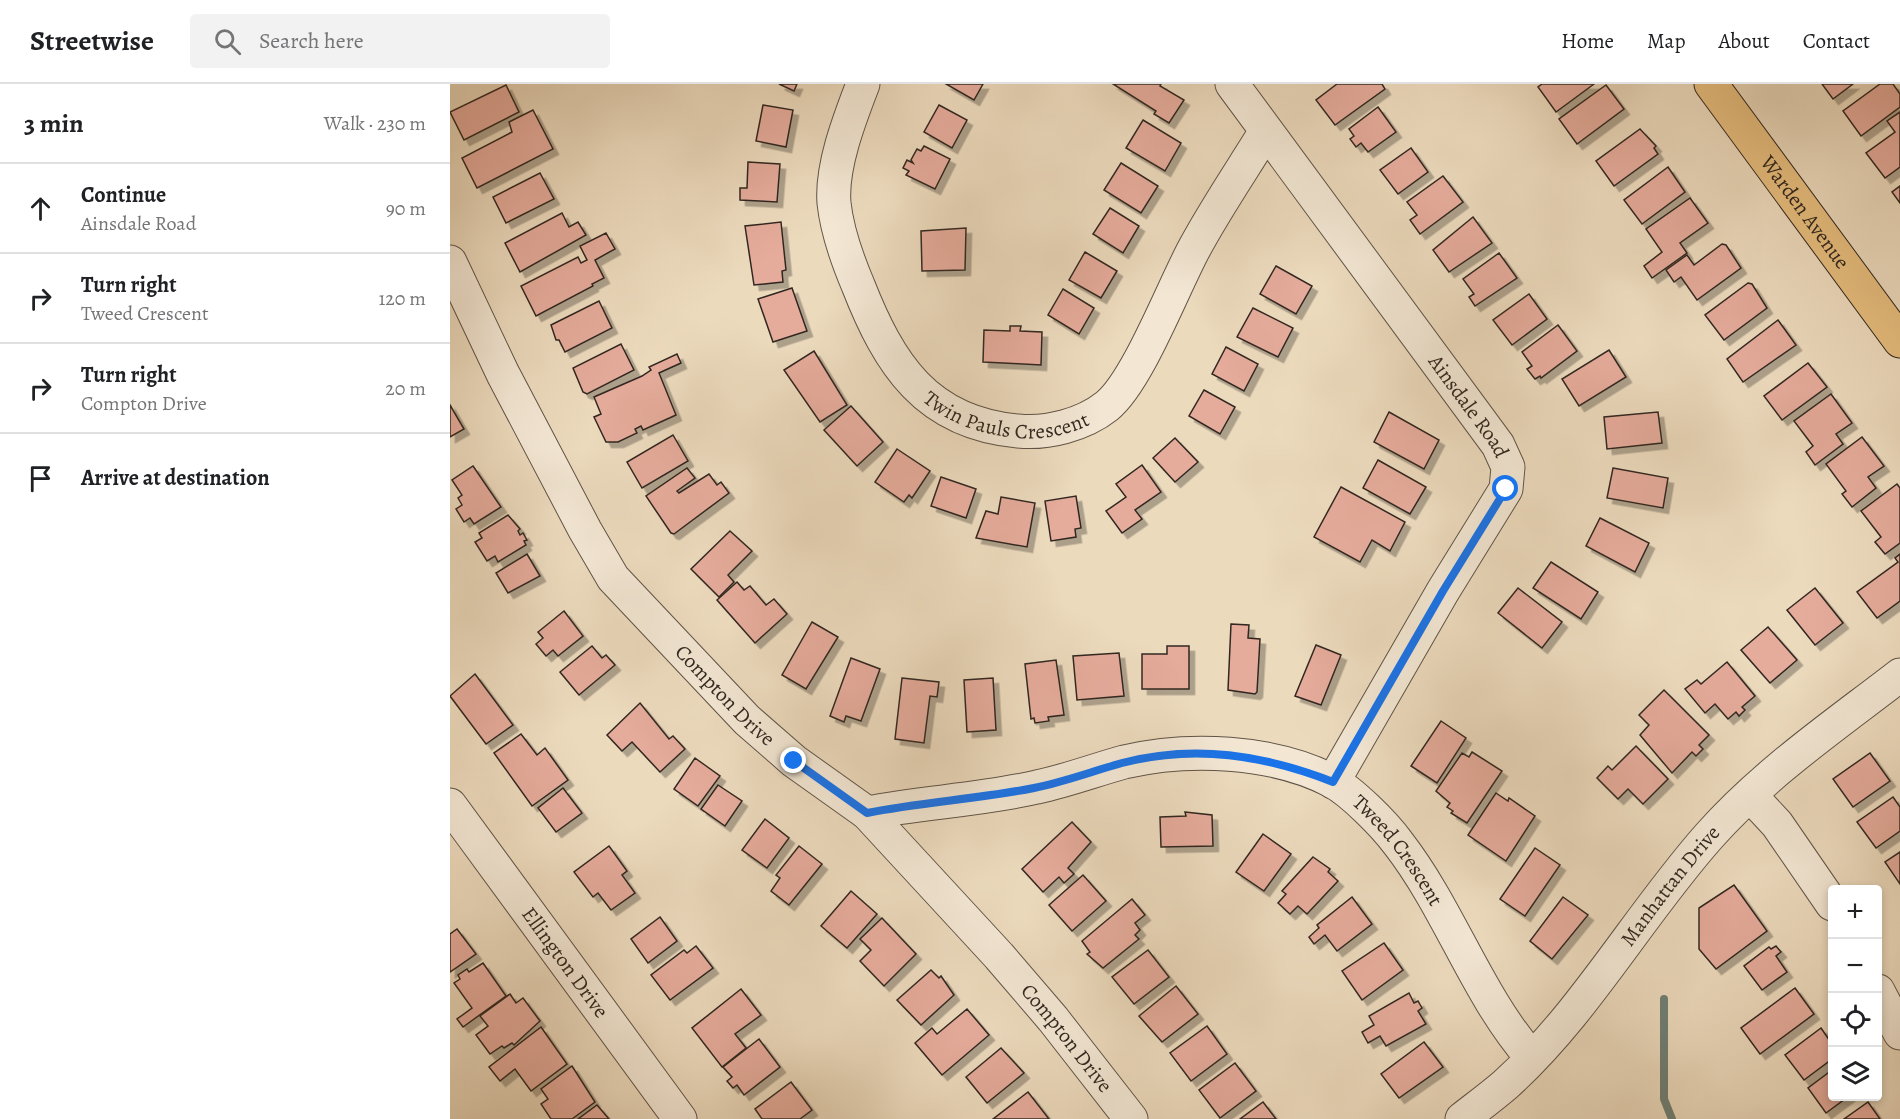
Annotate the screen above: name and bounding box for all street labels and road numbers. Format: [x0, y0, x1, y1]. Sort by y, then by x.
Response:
street label: Warden Avenue [1753, 149, 1856, 275]
street label: Ainsdale Road [1421, 348, 1516, 463]
street label: Twin Pauls Crescent [918, 384, 1094, 446]
street label: Compton Drive [669, 638, 781, 752]
street label: Tweed Crescent [1346, 788, 1450, 911]
street label: Manhattan Drive [1614, 819, 1726, 952]
street label: Ellington Drive [515, 901, 615, 1023]
street label: Compton Drive [1015, 978, 1119, 1098]

